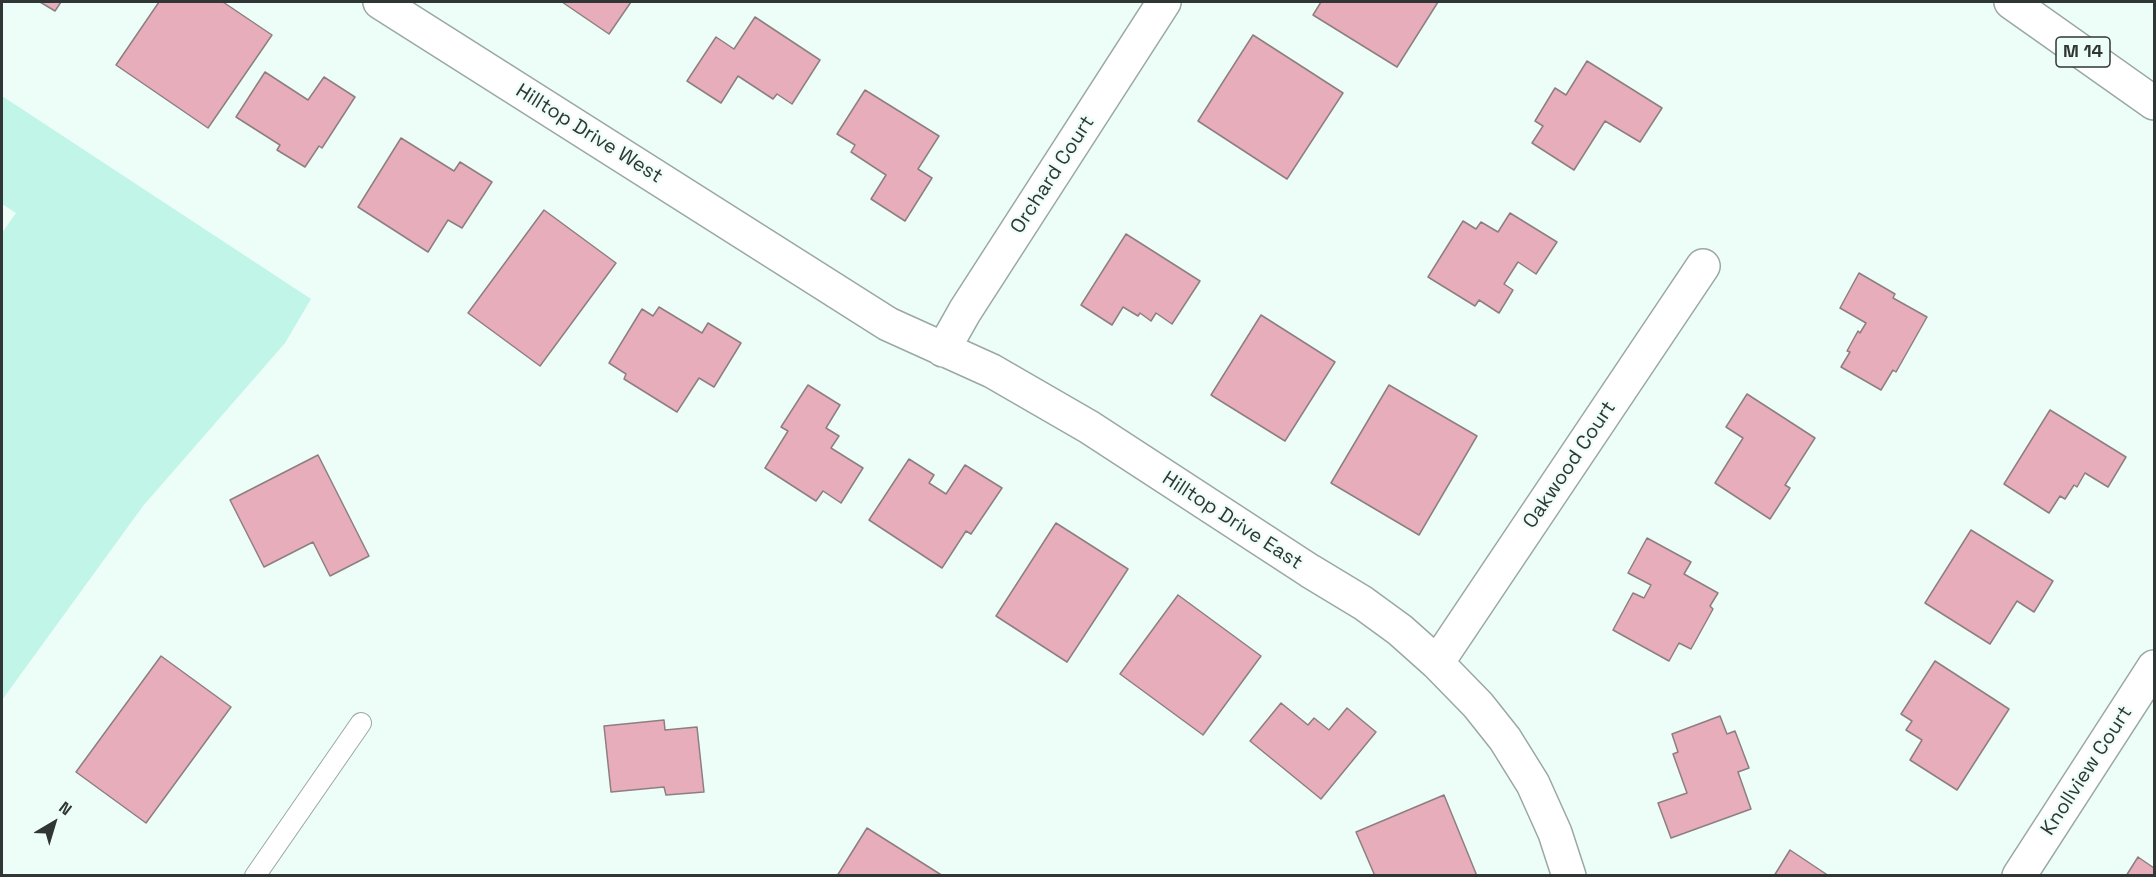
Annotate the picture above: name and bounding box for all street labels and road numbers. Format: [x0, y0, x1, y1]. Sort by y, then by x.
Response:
road number: M 14 [2056, 37, 2110, 67]
street label: Hilltop Drive West [511, 79, 667, 189]
street label: Orchard Court [1006, 112, 1100, 238]
street label: Oakwood Court [1519, 397, 1621, 533]
street label: Hilltop Drive East [1157, 467, 1307, 575]
street label: Knollview Court [2036, 702, 2138, 840]

